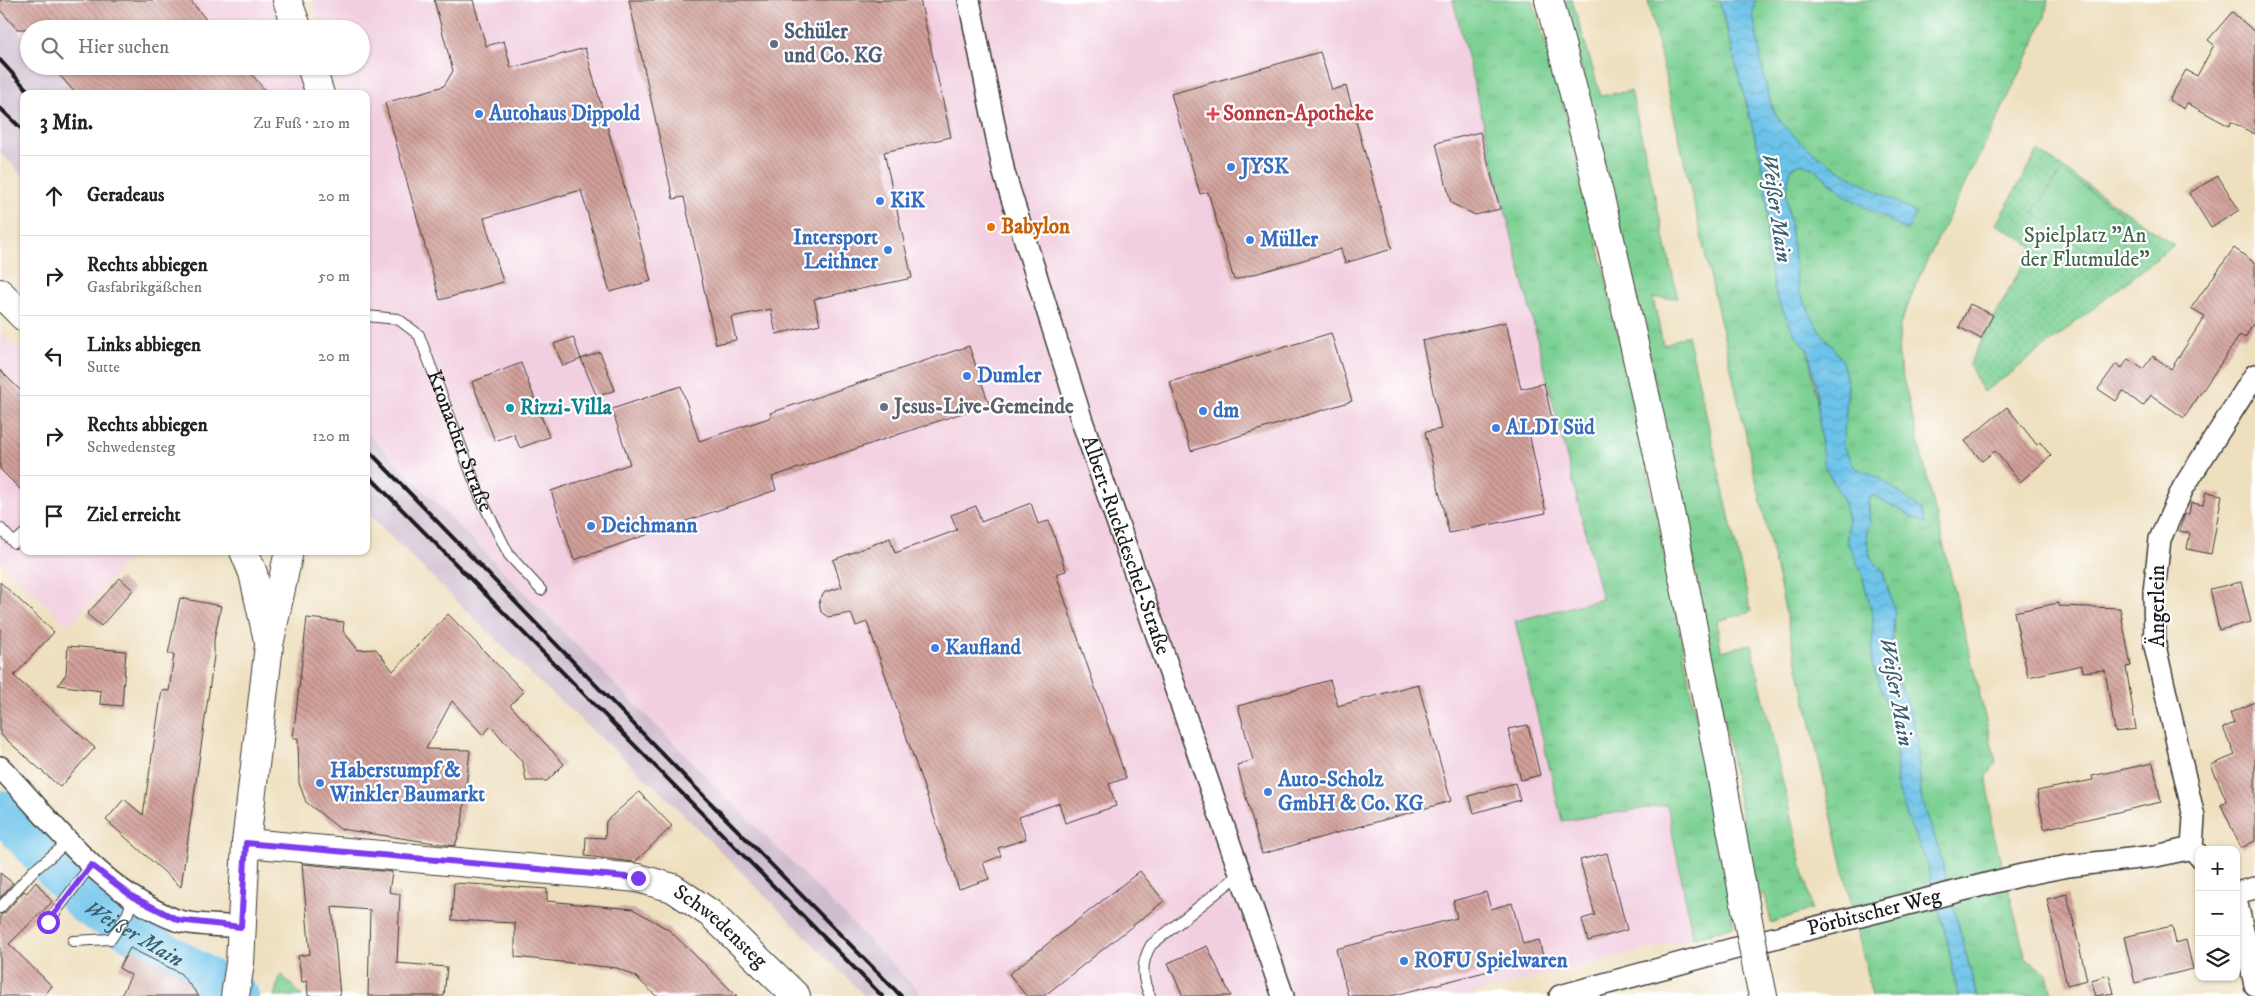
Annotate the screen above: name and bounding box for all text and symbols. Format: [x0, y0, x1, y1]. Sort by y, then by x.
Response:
place label: Schüler und Co. KG [784, 19, 883, 69]
search box [20, 20, 370, 75]
icon: search [38, 34, 66, 62]
text: Hier suchen [78, 36, 169, 59]
marker: Schüler und Co. KG [768, 38, 780, 50]
place label: Autohaus Dippold [488, 101, 641, 127]
place label: Sonnen-Apotheke [1223, 101, 1374, 127]
marker: Autohaus Dippold [473, 108, 485, 120]
marker: Sonnen-Apotheke [1207, 108, 1219, 120]
text: 3 Min. [40, 110, 93, 136]
text: Zu Fuß · 210 m [253, 113, 350, 133]
water label: Weißer Main [1755, 152, 1797, 264]
place label: JYSK [1239, 154, 1290, 180]
marker: JYSK [1225, 161, 1237, 173]
icon: ahead [40, 182, 68, 210]
text: Geradeaus [87, 184, 164, 207]
text: 20 m [318, 186, 350, 206]
place label: KiK [890, 188, 926, 214]
marker: KiK [874, 195, 886, 207]
place label: Babylon [1001, 214, 1071, 240]
marker: Babylon [985, 221, 997, 233]
park label: Spielplatz "An der Flutmulde" [2020, 223, 2150, 273]
place label: Intersport Leithner [793, 225, 879, 275]
place label: Müller [1260, 227, 1319, 253]
marker: Müller [1244, 234, 1256, 246]
marker: Intersport Leithner [882, 244, 894, 256]
text: Rechts abbiegen [87, 254, 208, 277]
icon: right [40, 262, 68, 290]
text: 50 m [318, 266, 350, 286]
text: Gasfabrikgäßchen [87, 277, 202, 297]
text: Links abbiegen [87, 334, 201, 357]
icon: left [40, 342, 68, 370]
text: 20 m [318, 346, 350, 366]
text: Sutte [87, 357, 120, 377]
place label: Dumler [977, 363, 1042, 389]
street label: Kronacher Straße [420, 367, 499, 517]
marker: Dumler [961, 370, 973, 382]
place label: Jesus-Live-Gemeinde [892, 394, 1074, 420]
place label: Rizzi-Villa [520, 395, 613, 421]
place label: dm [1213, 398, 1239, 424]
marker: Jesus-Live-Gemeinde [878, 401, 890, 413]
marker: Rizzi-Villa [504, 402, 516, 414]
marker: dm [1197, 405, 1209, 417]
text: Rechts abbiegen [87, 414, 208, 437]
place label: ALDI Süd [1505, 415, 1595, 441]
icon: right [40, 422, 68, 450]
marker: ALDI Süd [1490, 422, 1502, 434]
text: 120 m [312, 426, 350, 446]
street label: Albert-Ruckdeschel-Straße [1075, 432, 1176, 658]
text: Schwedensteg [87, 437, 175, 457]
icon: arrive [40, 502, 68, 530]
text: Ziel erreicht [87, 504, 181, 527]
place label: Deichmann [601, 513, 698, 539]
marker: Deichmann [585, 520, 597, 532]
street label: Ängerlein [2144, 565, 2171, 647]
place label: Kaufland [945, 635, 1022, 661]
water label: Weißer Main [1873, 635, 1919, 749]
marker: Kaufland [929, 642, 941, 654]
place label: Haberstumpf & Winkler Baumarkt [329, 758, 485, 808]
place label: Auto-Scholz GmbH & Co. KG [1277, 767, 1424, 817]
marker: Haberstumpf & Winkler Baumarkt [314, 777, 326, 789]
marker: Auto-Scholz GmbH & Co. KG [1262, 786, 1274, 798]
map controls [2195, 846, 2240, 981]
button: + [2195, 846, 2240, 891]
route end [627, 867, 650, 890]
street label: Schwedensteg [668, 879, 773, 975]
street label: Pörbitscher Weg [1805, 883, 1944, 942]
button: − [2195, 891, 2240, 936]
water label: Weißer Main [80, 894, 188, 973]
route start [37, 911, 60, 934]
button: layers [2195, 936, 2240, 981]
place label: ROFU Spielwaren [1414, 948, 1569, 974]
marker: ROFU Spielwaren [1398, 955, 1410, 967]

